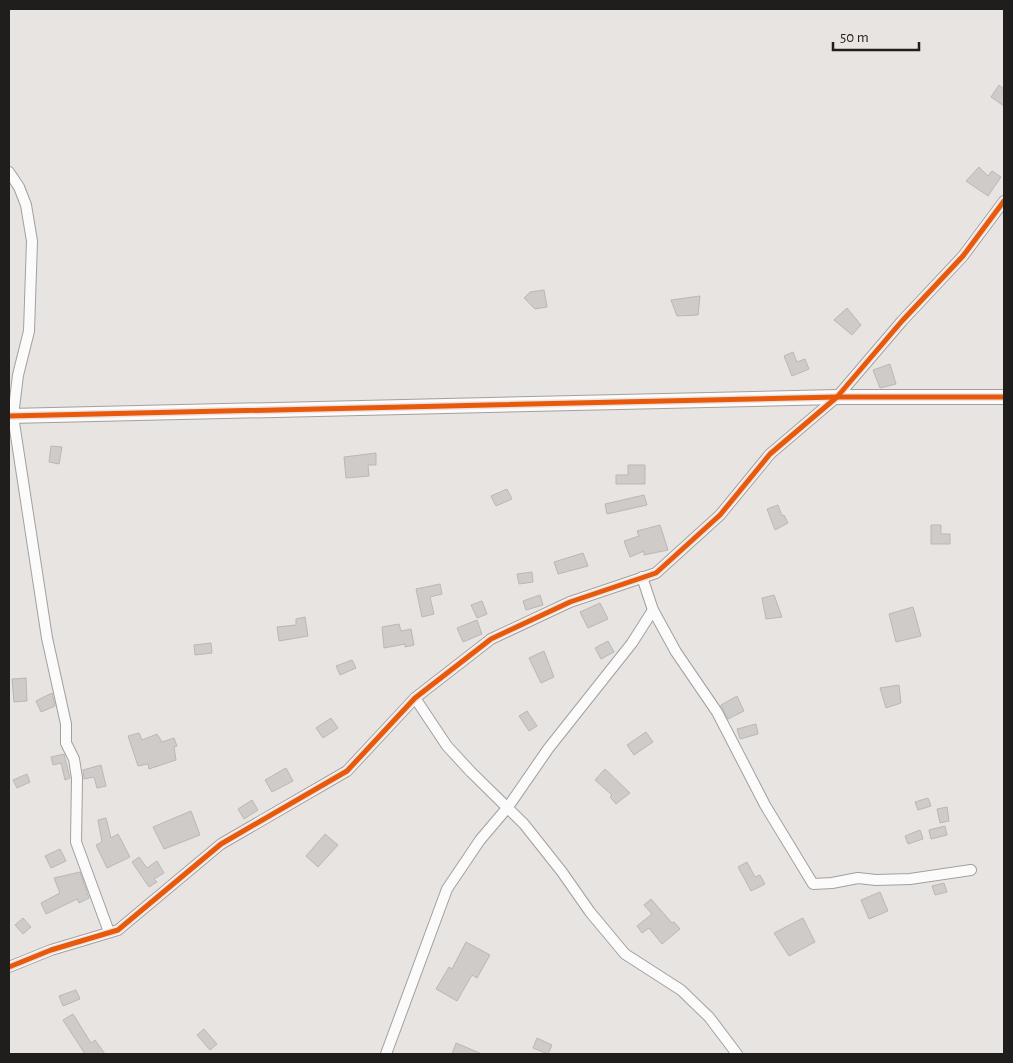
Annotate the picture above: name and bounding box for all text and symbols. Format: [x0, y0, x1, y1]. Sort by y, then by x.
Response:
scale bar [833, 20, 919, 52]
text: 50 m [840, 30, 869, 45]

